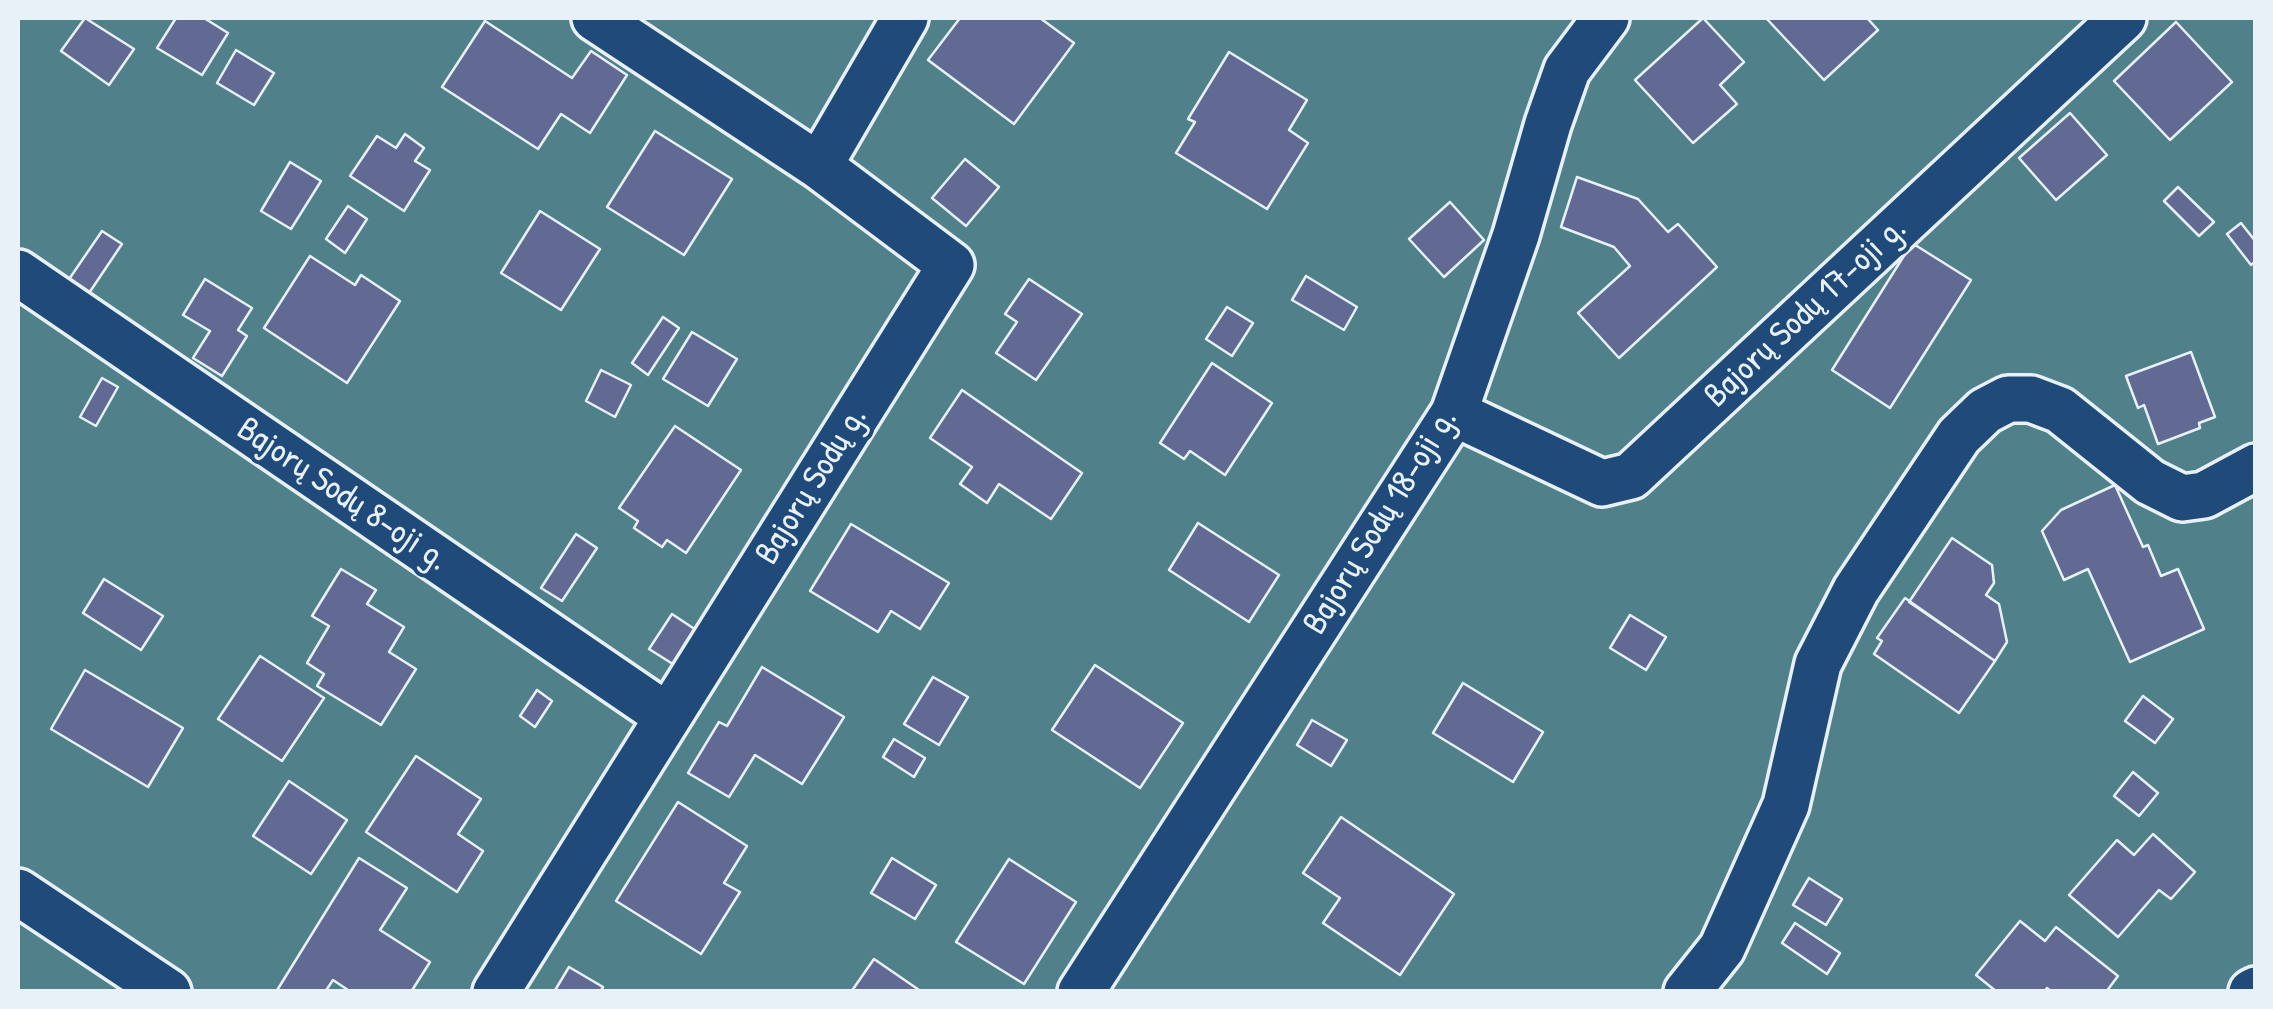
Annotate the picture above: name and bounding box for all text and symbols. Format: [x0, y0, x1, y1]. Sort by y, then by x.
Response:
street label: Bajorų Sodų 17-oji g. [1696, 209, 1916, 417]
street label: Bajorų Sodų g. [747, 399, 877, 573]
street label: Bajorų Sodų 18-oji g. [1295, 401, 1467, 643]
street label: Bajorų Sodų 8-oji g. [228, 409, 456, 581]

